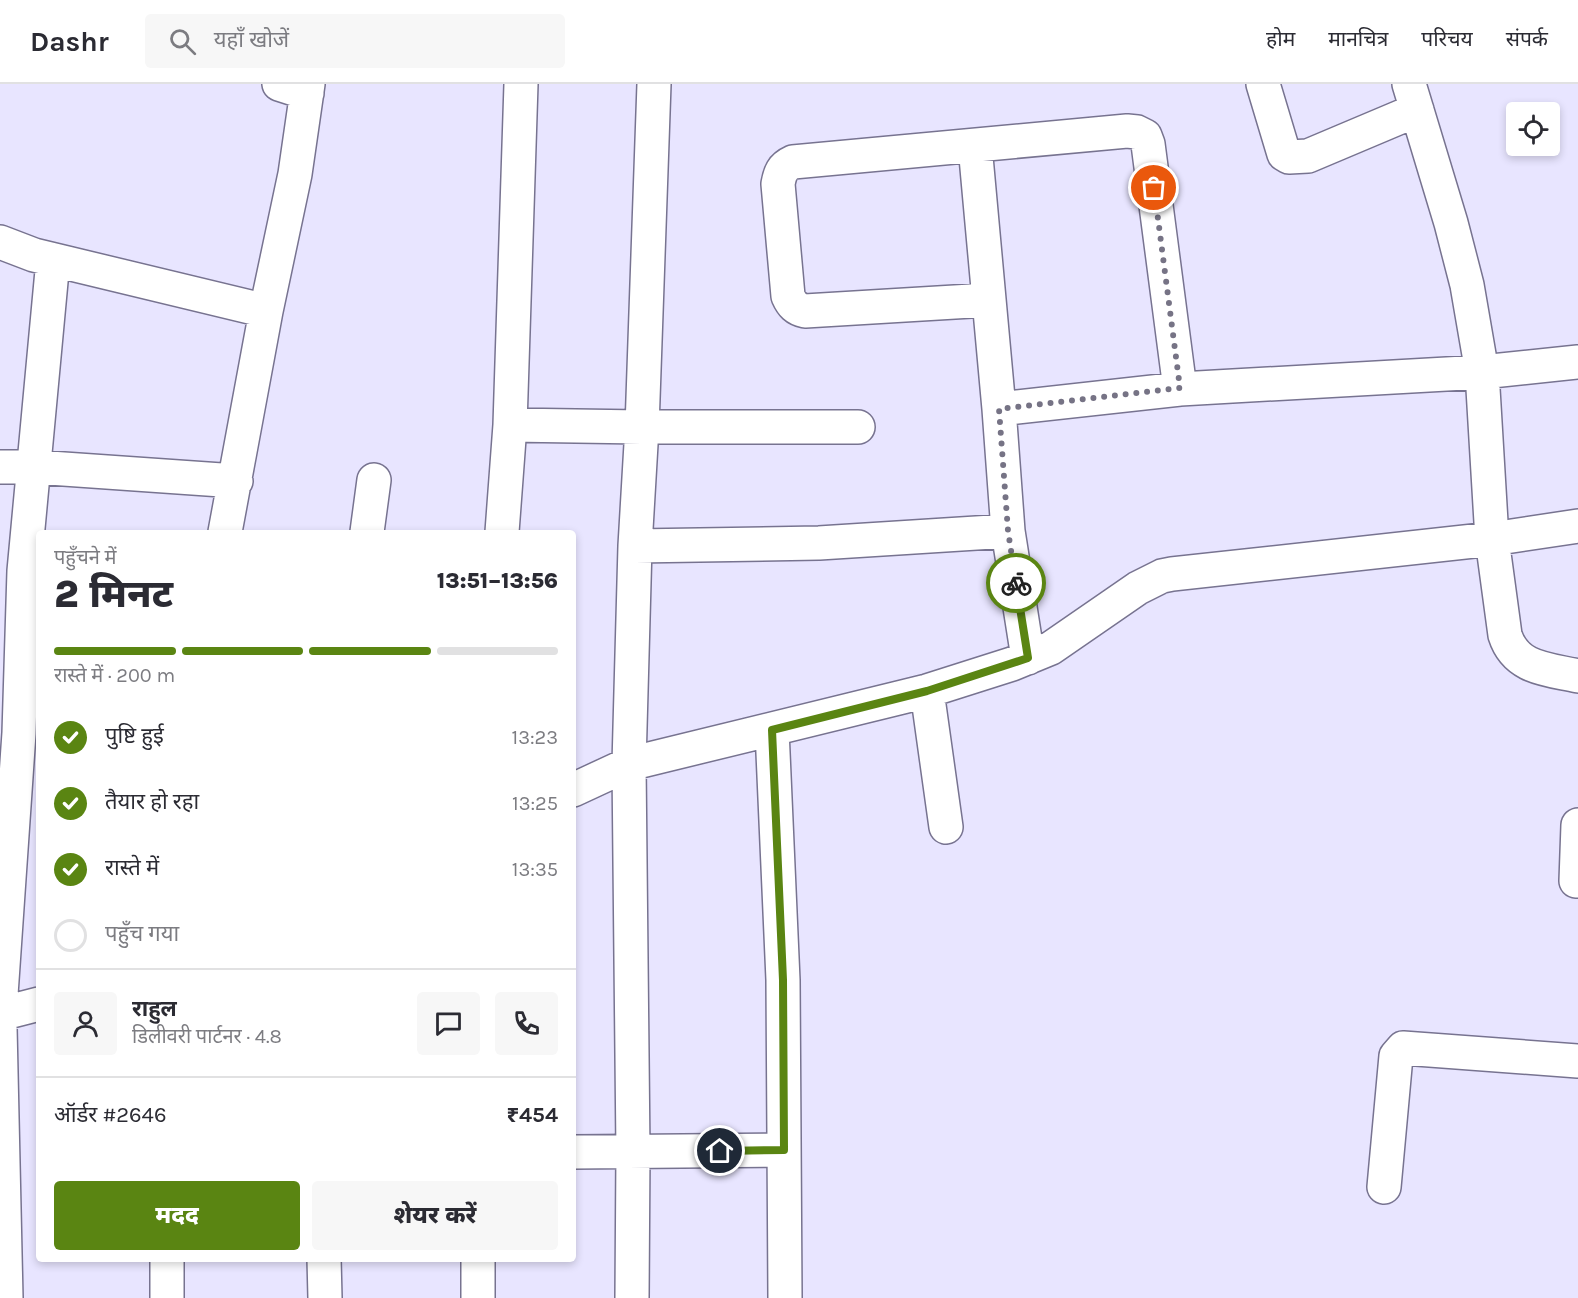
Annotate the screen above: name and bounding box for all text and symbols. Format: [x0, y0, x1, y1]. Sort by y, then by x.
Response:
search box [145, 14, 565, 68]
text: Dashr [30, 25, 109, 58]
icon: search [166, 25, 199, 58]
text: यहाँ खोजें [214, 27, 289, 53]
text: होम [1266, 27, 1295, 51]
text: मानचित्र [1328, 27, 1388, 51]
text: परिचय [1421, 27, 1473, 51]
text: संपर्क [1506, 27, 1548, 51]
map controls [1506, 102, 1560, 156]
button: locate [1506, 102, 1560, 156]
pin [1128, 162, 1179, 213]
icon: bag [1137, 171, 1170, 204]
text: पहुँचने में [54, 546, 117, 569]
courier [986, 553, 1046, 613]
icon: bike [1000, 567, 1033, 600]
text: 13:51–13:56 [437, 568, 558, 594]
text: 2 मिनट [54, 571, 173, 617]
text: रास्ते में · 200 m [54, 664, 175, 687]
icon: check [54, 721, 87, 754]
text: पुष्टि हुई [105, 723, 164, 749]
text: 13:23 [512, 726, 558, 749]
icon: check [54, 787, 87, 820]
text: तैयार हो रहा [105, 789, 199, 815]
text: 13:25 [512, 792, 558, 815]
icon: check [54, 853, 87, 886]
text: रास्ते में [105, 855, 159, 881]
text: 13:35 [512, 858, 558, 881]
text: पहुँच गया [105, 921, 179, 947]
button: person [54, 992, 117, 1055]
button: chat [417, 992, 480, 1055]
button: phone [495, 992, 558, 1055]
text: राहुल [132, 996, 177, 1022]
text: डिलीवरी पार्टनर · 4.8 [132, 1025, 282, 1048]
text: ऑर्डर #2646 [54, 1102, 167, 1128]
text: ₹454 [506, 1102, 558, 1128]
pin [694, 1125, 745, 1176]
icon: home [703, 1134, 736, 1167]
button: मदद [54, 1181, 300, 1250]
button: शेयर करें [312, 1181, 558, 1250]

